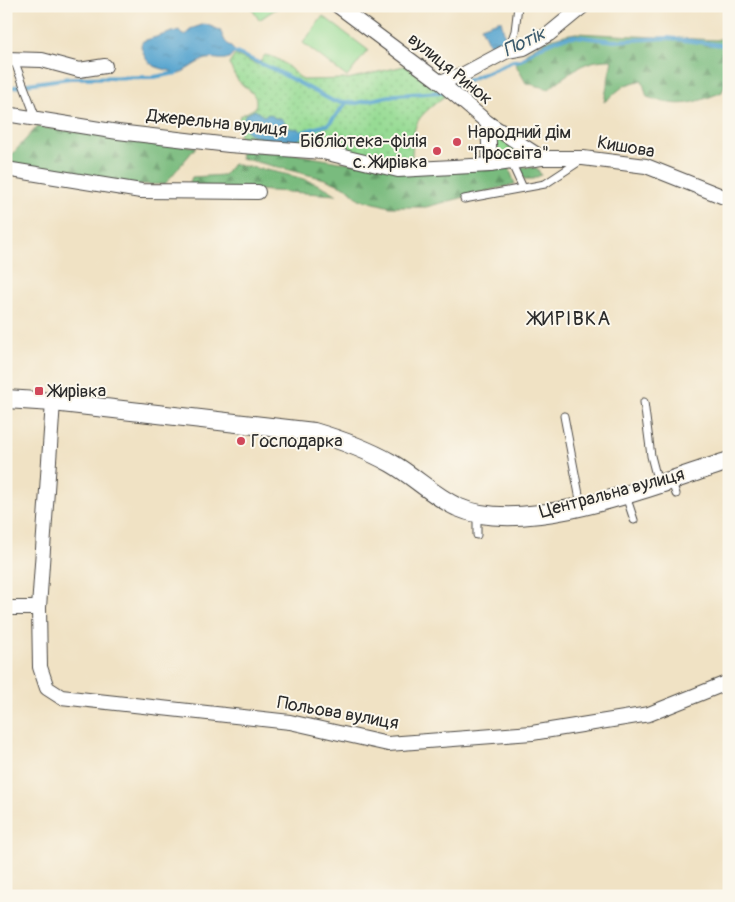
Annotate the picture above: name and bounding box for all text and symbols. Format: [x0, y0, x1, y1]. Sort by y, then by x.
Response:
water label: Потік [499, 21, 551, 62]
street label: вулиця Ринок [403, 28, 497, 110]
street label: Джерельна вулиця [145, 104, 288, 142]
place label: Народний дім "Просвіта" [467, 121, 571, 165]
place label: Бібліотека-філія с. Жирівка [300, 130, 427, 174]
street label: Кишова [595, 131, 657, 163]
marker: Народний дім "Просвіта" [451, 136, 463, 148]
marker: Бібліотека-філія с. Жирівка [431, 145, 443, 157]
district label: ЖИРІВКА [526, 306, 611, 331]
place label: Жирівка [46, 380, 106, 403]
marker: Жирівка [33, 385, 45, 397]
place label: Господарка [251, 430, 343, 453]
marker: Господарка [235, 435, 247, 447]
street label: Центральна вулиця [537, 463, 687, 523]
street label: Польова вулиця [276, 691, 400, 735]

